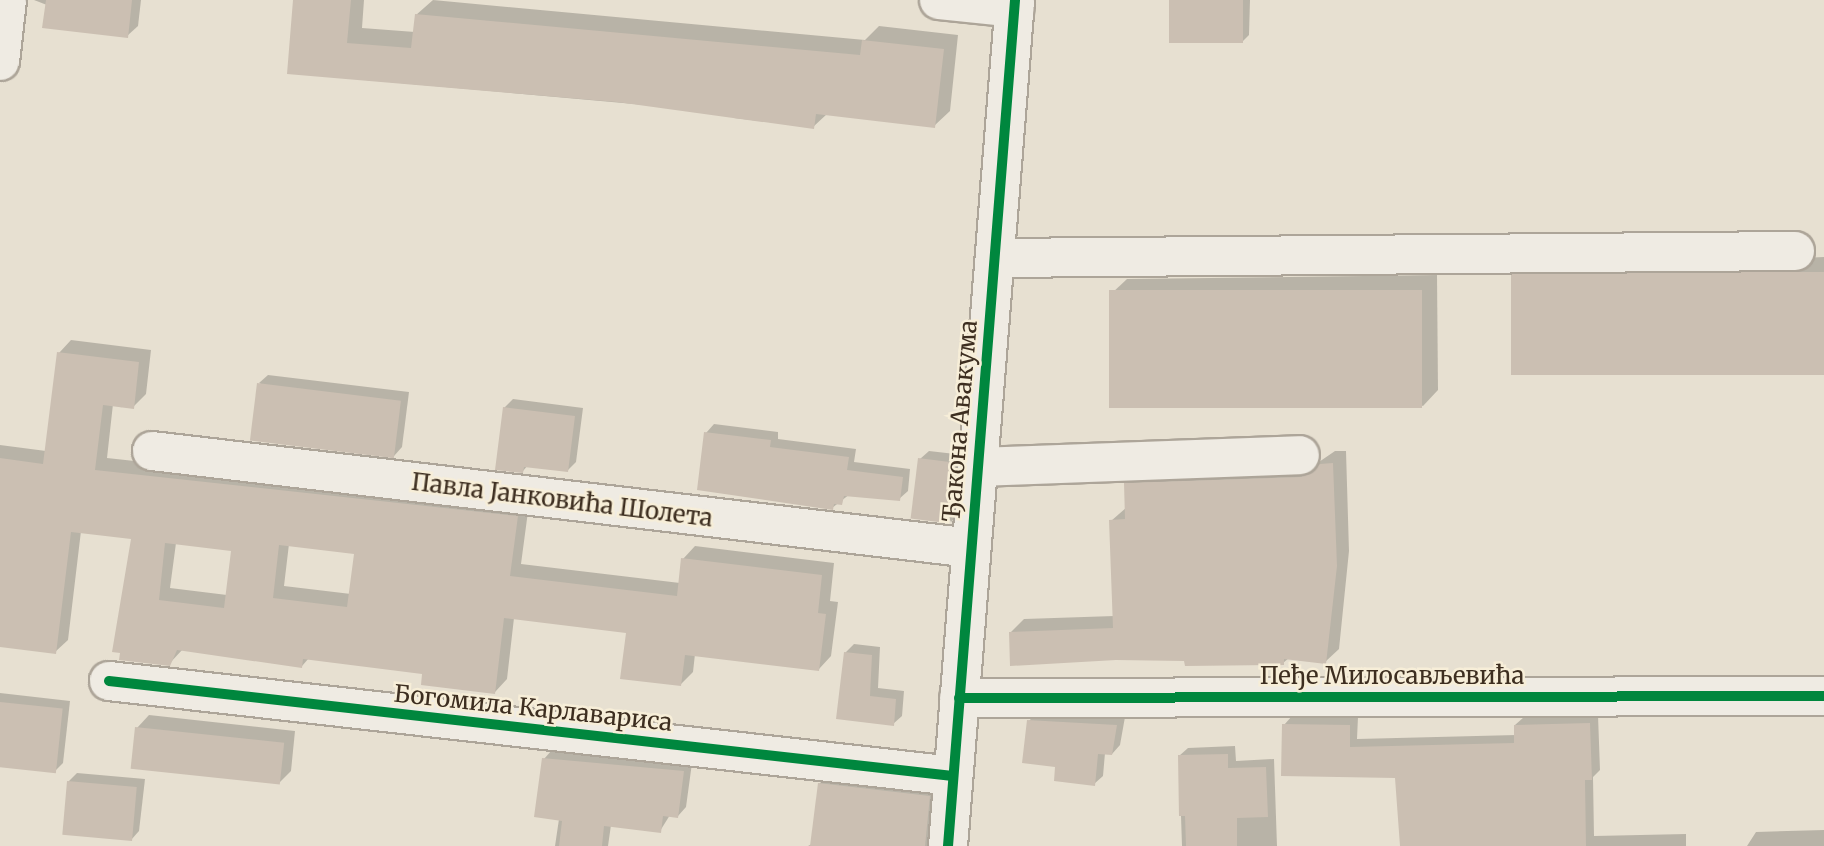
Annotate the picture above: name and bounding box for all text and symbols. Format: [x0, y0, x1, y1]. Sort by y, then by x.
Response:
street label: Ђакона Авакума [937, 319, 983, 523]
street label: Павла Јанковића Шолета [410, 467, 714, 533]
street label: Пеђе Милосављевића [1260, 662, 1524, 690]
street label: Богомила Карлавариса [392, 679, 674, 737]

